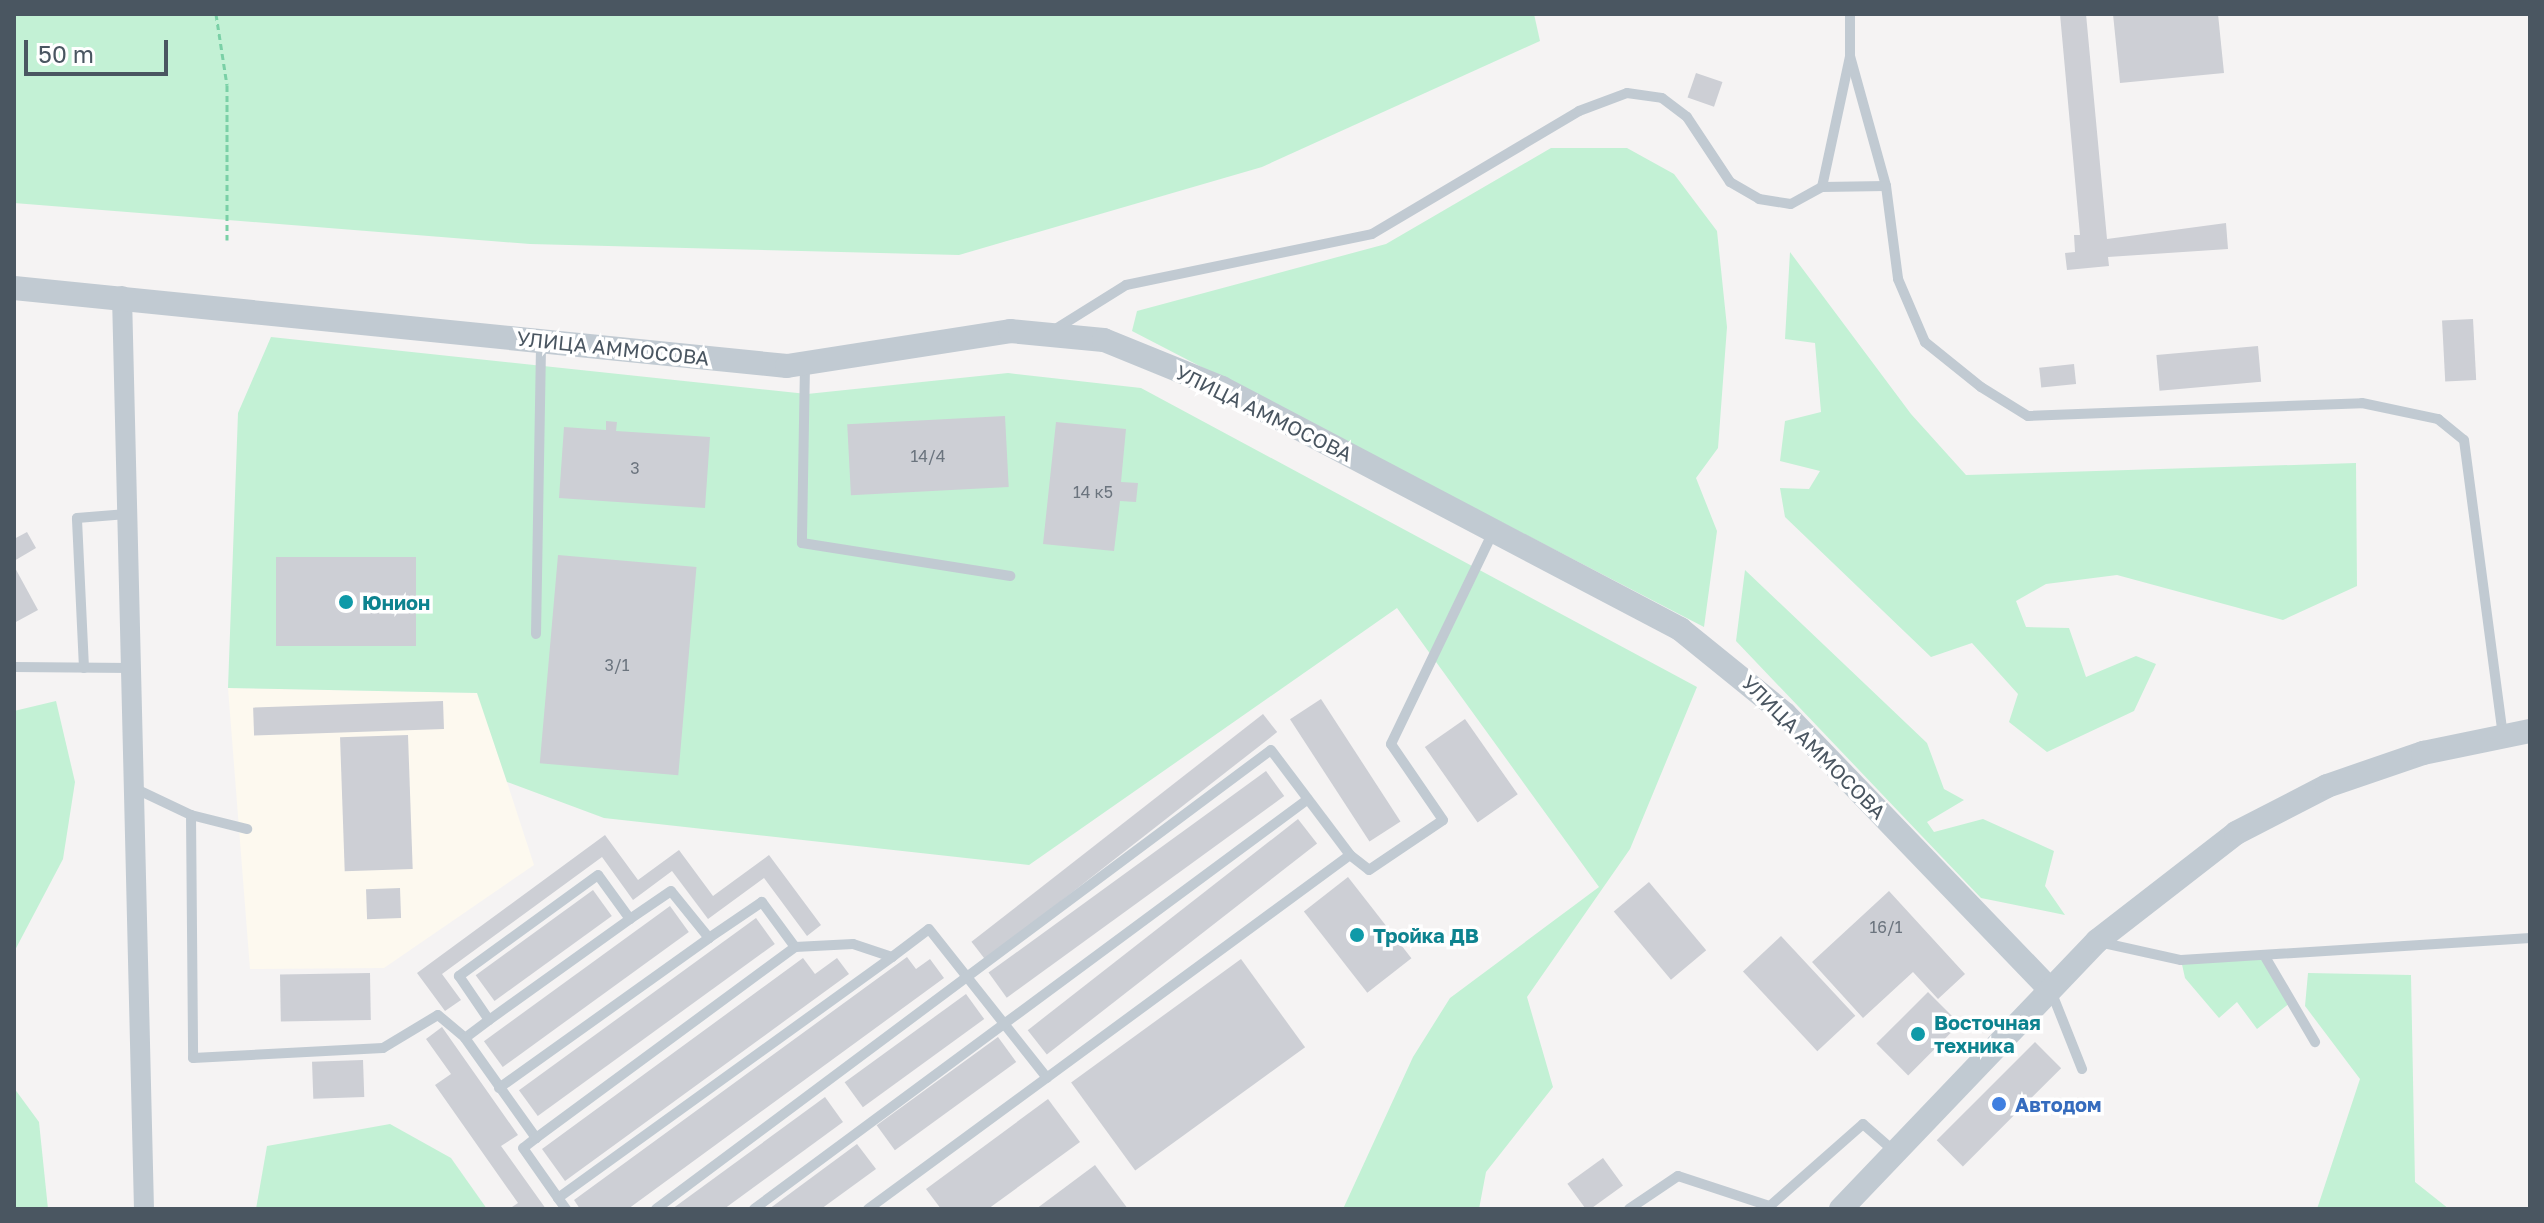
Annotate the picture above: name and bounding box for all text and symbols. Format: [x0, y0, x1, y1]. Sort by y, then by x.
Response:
scale bar [28, 24, 172, 74]
text: 50 m [38, 39, 94, 68]
street label: УЛИЦА АММОСОВА [516, 326, 710, 370]
street label: УЛИЦА АММОСОВА [1172, 360, 1356, 466]
house number: 14/4 [911, 446, 945, 466]
house number: 3 [630, 458, 640, 478]
house number: 14 к5 [1073, 482, 1113, 502]
place label: Юнион [362, 590, 430, 614]
marker: Юнион [337, 593, 355, 611]
house number: 3/1 [605, 655, 629, 675]
street label: УЛИЦА АММОСОВА [1737, 670, 1891, 824]
house number: 16/1 [1870, 917, 1902, 937]
place label: Тройка ДВ [1373, 923, 1479, 947]
marker: Тройка ДВ [1348, 926, 1366, 944]
place label: Восточная техника [1934, 1010, 2041, 1057]
marker: Восточная техника [1909, 1025, 1927, 1043]
place label: Автодом [2015, 1092, 2101, 1116]
marker: Автодом [1990, 1095, 2008, 1113]

